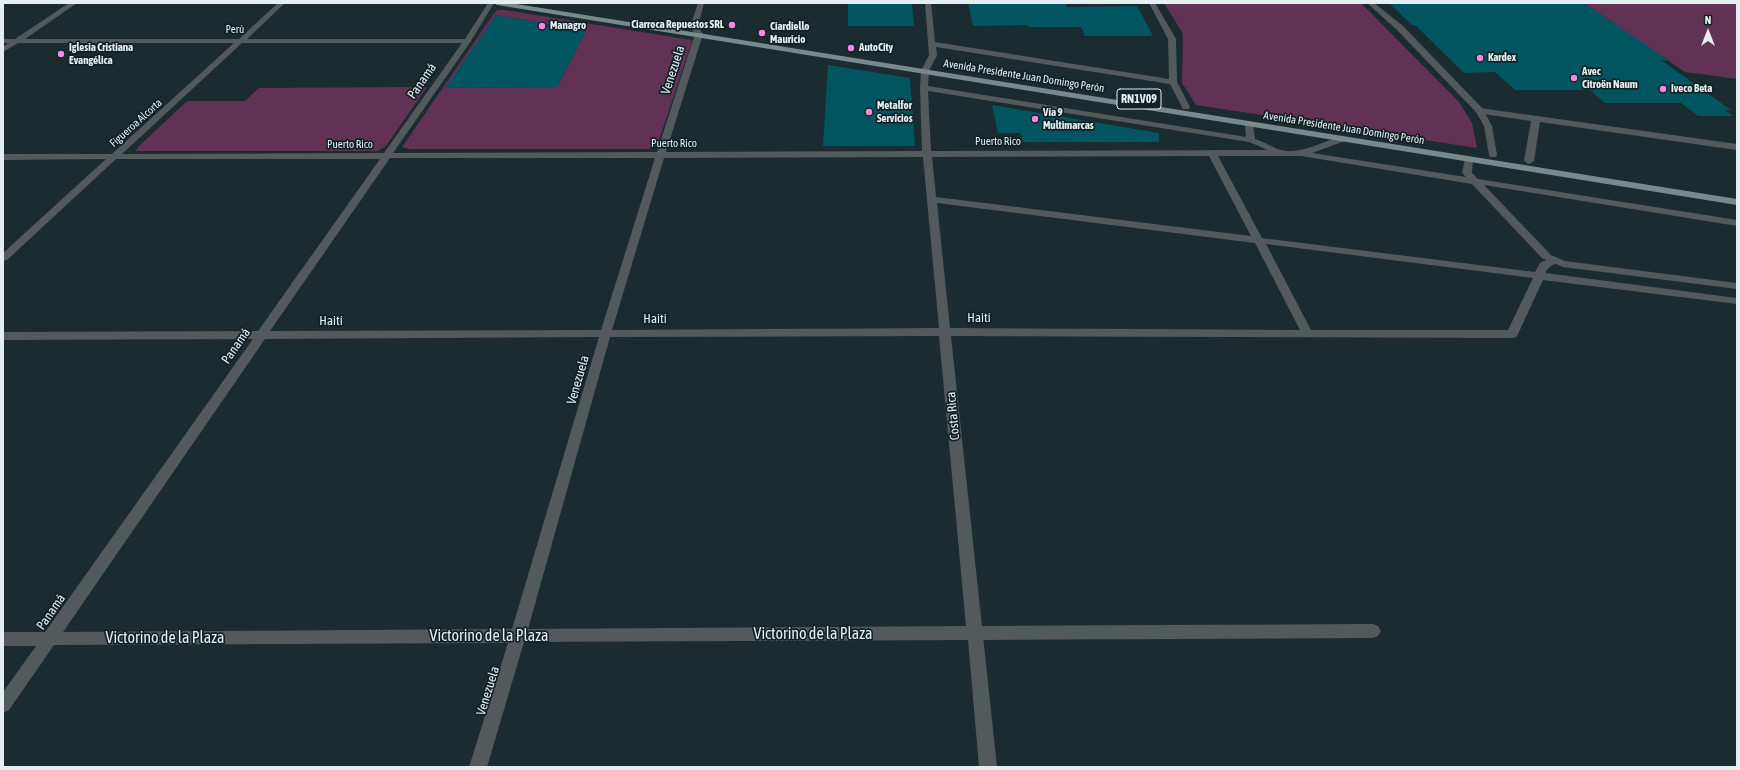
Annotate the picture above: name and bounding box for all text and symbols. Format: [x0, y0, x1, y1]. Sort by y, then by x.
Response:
north arrow [1688, 12, 1728, 52]
text: N [1705, 14, 1711, 26]
place label: Ciarroca Repuestos SRL [631, 18, 724, 32]
place label: Managro [550, 19, 586, 33]
marker: Ciarroca Repuestos SRL [727, 20, 737, 30]
place label: Ciardiello Mauricio [770, 20, 809, 46]
marker: Managro [537, 21, 547, 31]
street label: Perú [226, 23, 244, 37]
marker: Ciardiello Mauricio [757, 28, 767, 38]
place label: Iglesia Cristiana Evangélica [69, 41, 133, 67]
place label: AutoCity [859, 41, 893, 55]
marker: AutoCity [846, 43, 856, 53]
street label: Venezuela [658, 44, 688, 96]
marker: Iglesia Cristiana Evangélica [56, 49, 66, 59]
place label: Kardex [1488, 51, 1516, 65]
marker: Kardex [1475, 53, 1485, 63]
street label: Avenida Presidente Juan Domingo Perón [943, 57, 1105, 95]
street label: Panamá [404, 60, 440, 102]
place label: Avec Citroën Naum [1582, 65, 1638, 91]
marker: Avec Citroën Naum [1569, 73, 1579, 83]
place label: Iveco Beta [1671, 82, 1712, 96]
marker: Iveco Beta [1658, 84, 1668, 94]
road number: RN1V09 [1117, 89, 1161, 109]
street label: Figueroa Alcorta [107, 96, 165, 150]
place label: Metalfor Servicios [877, 99, 913, 125]
place label: Vía 9 Multimarcas [1043, 106, 1094, 132]
marker: Metalfor Servicios [864, 107, 874, 117]
street label: Avenida Presidente Juan Domingo Perón [1263, 109, 1425, 147]
marker: Vía 9 Multimarcas [1030, 114, 1040, 124]
street label: Puerto Rico [975, 135, 1021, 149]
street label: Puerto Rico [651, 137, 697, 151]
street label: Puerto Rico [327, 138, 373, 152]
street label: Haití [967, 310, 991, 326]
street label: Haití [643, 311, 667, 327]
street label: Haití [319, 313, 343, 329]
street label: Panamá [218, 325, 254, 367]
street label: Venezuela [564, 354, 592, 406]
street label: Costa Rica [943, 391, 963, 441]
street label: Panamá [33, 591, 69, 633]
street label: Victorino de la Plaza [754, 624, 872, 644]
street label: Victorino de la Plaza [430, 626, 548, 646]
street label: Victorino de la Plaza [106, 628, 224, 648]
street label: Venezuela [473, 665, 503, 717]

